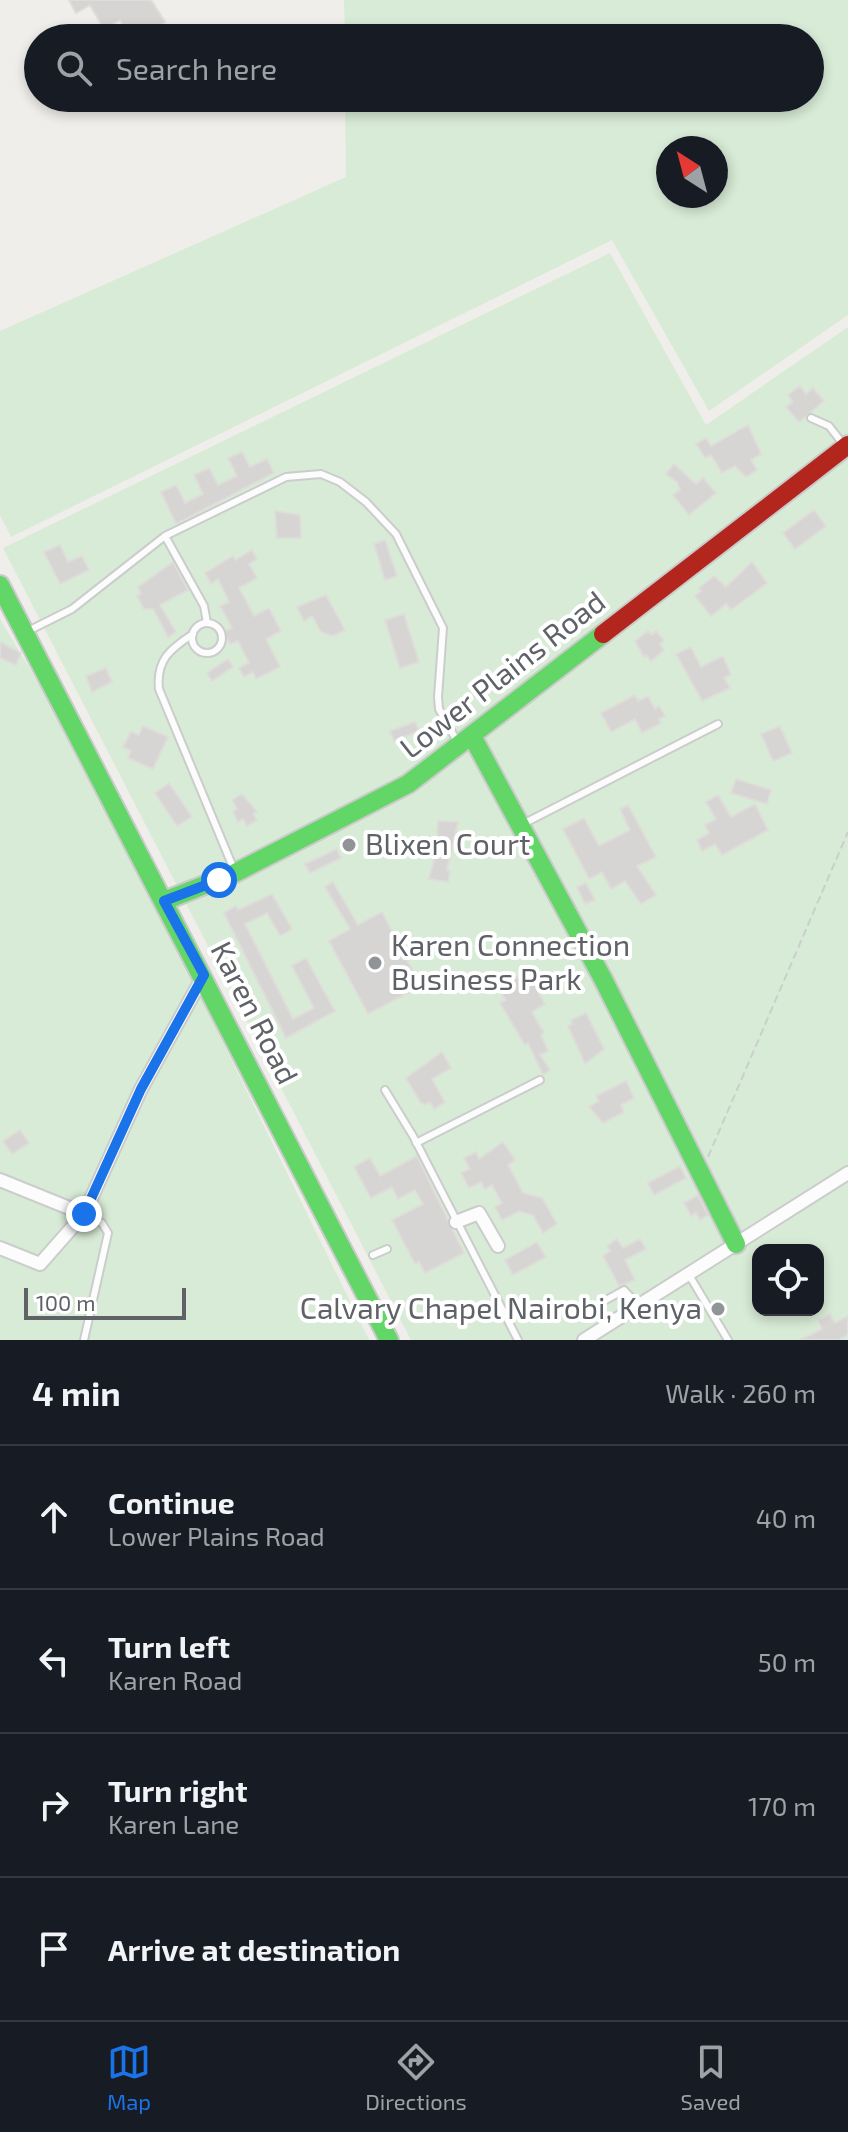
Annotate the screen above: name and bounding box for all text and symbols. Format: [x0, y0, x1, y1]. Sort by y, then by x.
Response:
search box [24, 24, 824, 112]
icon: search [52, 46, 96, 90]
text: Search here [116, 50, 277, 86]
north arrow [656, 136, 728, 208]
street label: Lower Plains Road [392, 582, 611, 765]
place label: Blixen Court [365, 825, 530, 861]
marker: Blixen Court [340, 836, 358, 854]
route start [201, 862, 237, 898]
place label: Karen Connection Business Park [391, 926, 630, 996]
street label: Karen Road [205, 935, 307, 1089]
marker: Karen Connection Business Park [366, 954, 384, 972]
route end [66, 1196, 102, 1232]
map controls [752, 1244, 824, 1316]
button: locate [752, 1244, 824, 1316]
scale bar [24, 1284, 186, 1320]
text: 100 m [36, 1289, 95, 1315]
place label: Calvary Chapel Nairobi, Kenya [300, 1289, 702, 1325]
marker: Calvary Chapel Nairobi, Kenya [709, 1300, 727, 1318]
text: 4 min [32, 1372, 121, 1413]
text: Walk · 260 m [665, 1377, 816, 1408]
text: Continue [108, 1484, 235, 1520]
icon: ahead [32, 1495, 76, 1539]
text: 40 m [756, 1502, 816, 1533]
text: Lower Plains Road [108, 1520, 325, 1551]
text: Turn left [108, 1628, 230, 1664]
icon: left [32, 1639, 76, 1683]
text: 50 m [758, 1646, 816, 1677]
text: Karen Road [108, 1664, 242, 1695]
text: Turn right [108, 1772, 248, 1808]
icon: right [32, 1783, 76, 1827]
text: 170 m [748, 1790, 816, 1821]
text: Karen Lane [108, 1808, 239, 1839]
icon: arrive [32, 1927, 76, 1971]
text: Arrive at destination [108, 1931, 400, 1967]
tab: Map [107, 2040, 151, 2114]
tab: Directions [365, 2040, 467, 2114]
tab: Saved [681, 2040, 741, 2114]

